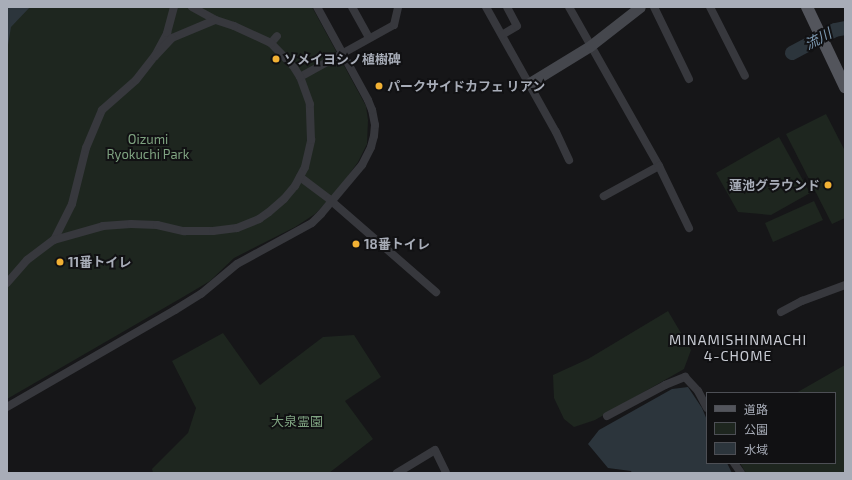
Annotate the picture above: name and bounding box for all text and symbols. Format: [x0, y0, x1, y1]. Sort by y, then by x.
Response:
water label: 流川 [802, 25, 834, 53]
place label: ソメイヨシノ植樹碑 [284, 51, 401, 67]
marker: ソメイヨシノ植樹碑 [271, 54, 281, 64]
place label: パークサイドカフェ リアン [387, 78, 546, 94]
marker: パークサイドカフェ リアン [374, 81, 384, 91]
park label: Oizumi Ryokuchi Park [107, 132, 189, 163]
place label: 蓮池グラウンド [729, 177, 820, 193]
marker: 蓮池グラウンド [823, 180, 833, 190]
place label: 18番トイレ [364, 236, 430, 252]
marker: 18番トイレ [351, 239, 361, 249]
place label: 11番トイレ [68, 254, 131, 270]
marker: 11番トイレ [55, 257, 65, 267]
district label: MINAMISHINMACHI 4-CHOME [669, 332, 807, 364]
legend [706, 392, 836, 464]
text: 道路 [744, 402, 768, 416]
park label: 大泉霊園 [271, 413, 323, 429]
text: 公園 [744, 422, 768, 436]
text: 水域 [744, 442, 768, 456]

